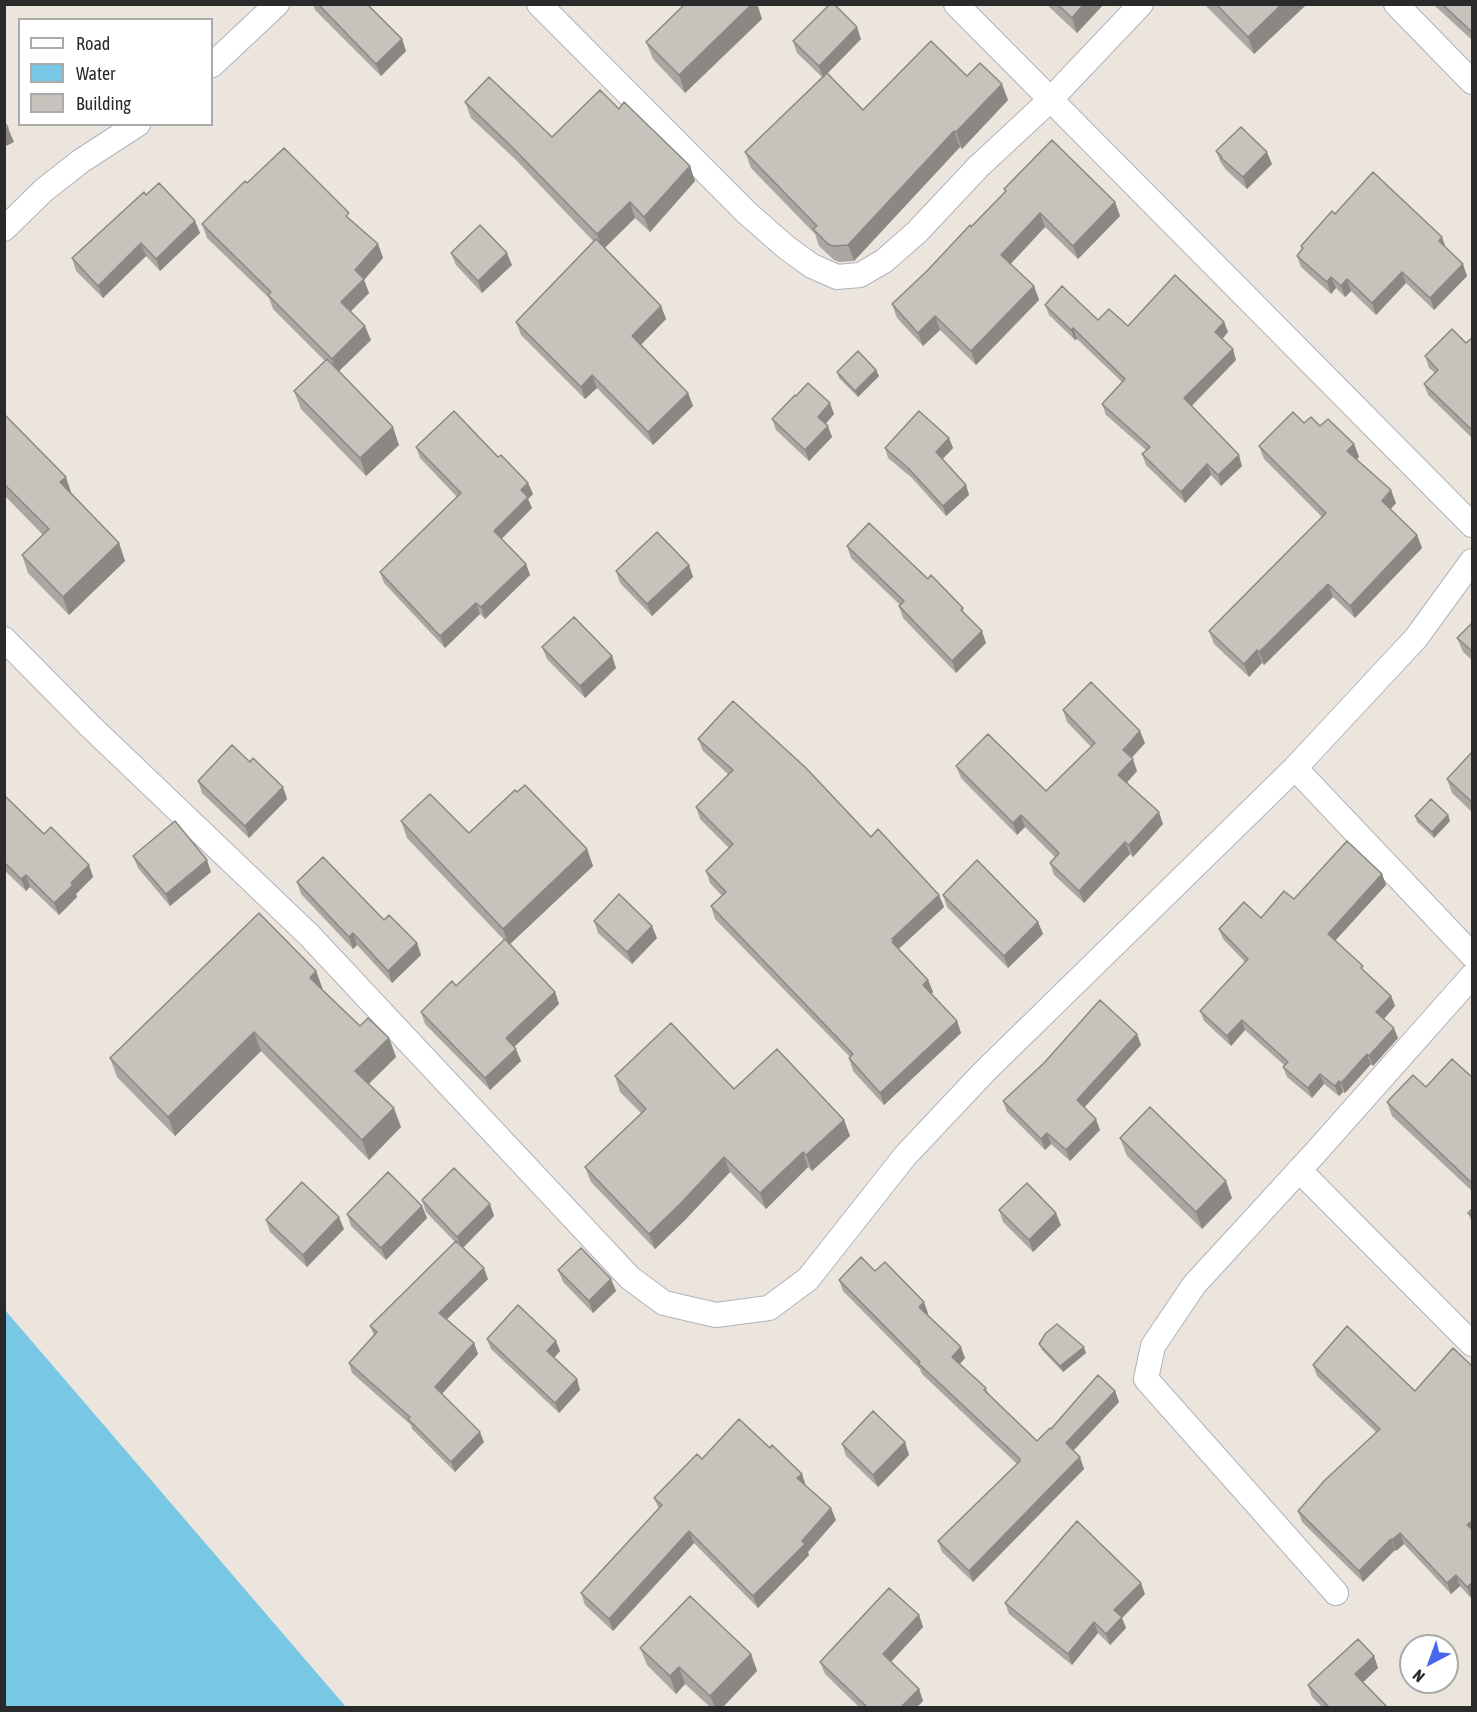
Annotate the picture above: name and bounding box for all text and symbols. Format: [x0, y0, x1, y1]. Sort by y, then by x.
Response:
legend [18, 18, 213, 126]
text: Road [76, 33, 110, 54]
text: Water [76, 63, 115, 84]
text: Building [76, 93, 131, 114]
north arrow [1399, 1634, 1459, 1694]
text: N [1409, 1666, 1428, 1686]

